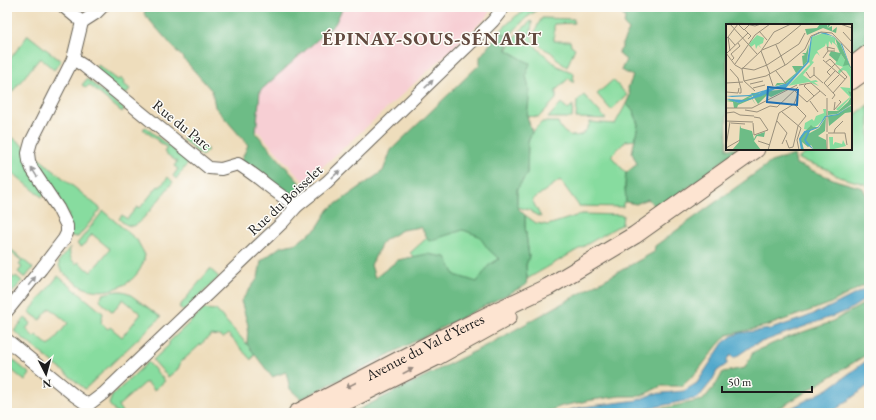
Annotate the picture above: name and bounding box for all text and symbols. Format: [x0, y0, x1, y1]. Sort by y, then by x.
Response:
inset map [726, 24, 852, 150]
district label: ÉPINAY-SOUS-SÉNART [322, 26, 542, 51]
one-way arrow [424, 79, 434, 88]
street label: Rue du Parc [149, 95, 216, 154]
street label: Rue du Boisselet [243, 160, 326, 239]
one-way arrow [31, 166, 38, 178]
one-way arrow [331, 169, 341, 179]
one-way arrow [27, 275, 36, 286]
street label: Avenue du Val d'Yerres [362, 309, 487, 385]
north arrow [26, 354, 66, 394]
one-way arrow [403, 367, 414, 374]
scale bar [722, 368, 812, 394]
text: 50 m [728, 374, 752, 390]
text: N [42, 377, 52, 391]
one-way arrow [345, 382, 356, 389]

